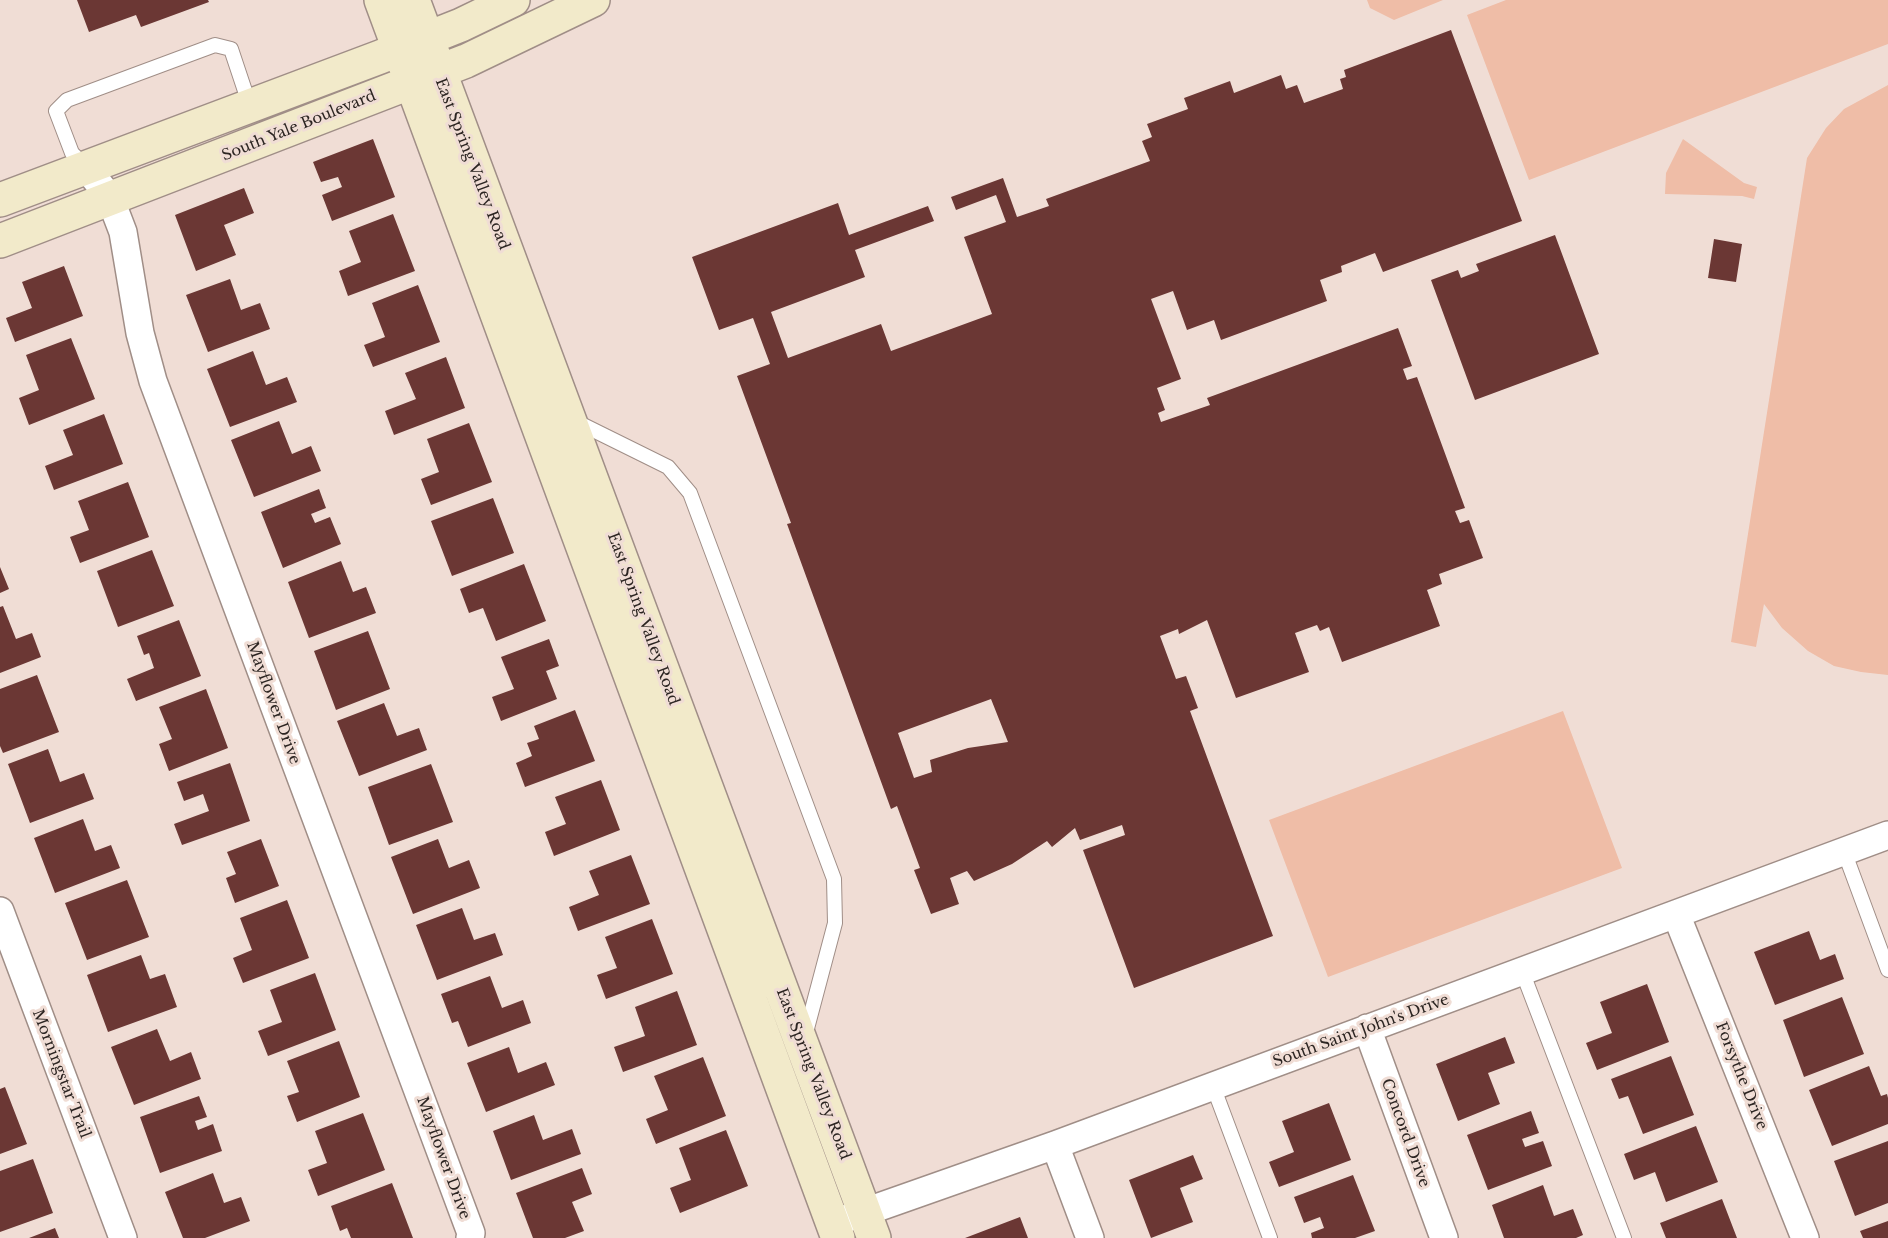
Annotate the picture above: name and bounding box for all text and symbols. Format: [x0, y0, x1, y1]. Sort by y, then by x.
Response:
street label: East Spring Valley Road [431, 76, 513, 252]
street label: South Yale Boulevard [219, 87, 379, 165]
street label: East Spring Valley Road [603, 530, 683, 708]
street label: Mayflower Drive [242, 639, 304, 767]
street label: East Spring Valley Road [772, 986, 854, 1162]
street label: South Saint John's Drive [1271, 991, 1451, 1071]
street label: Morningstar Trail [28, 1007, 94, 1141]
street label: Forsythe Drive [1711, 1020, 1771, 1132]
street label: Concord Drive [1377, 1076, 1433, 1190]
street label: Mayflower Drive [412, 1094, 474, 1222]

